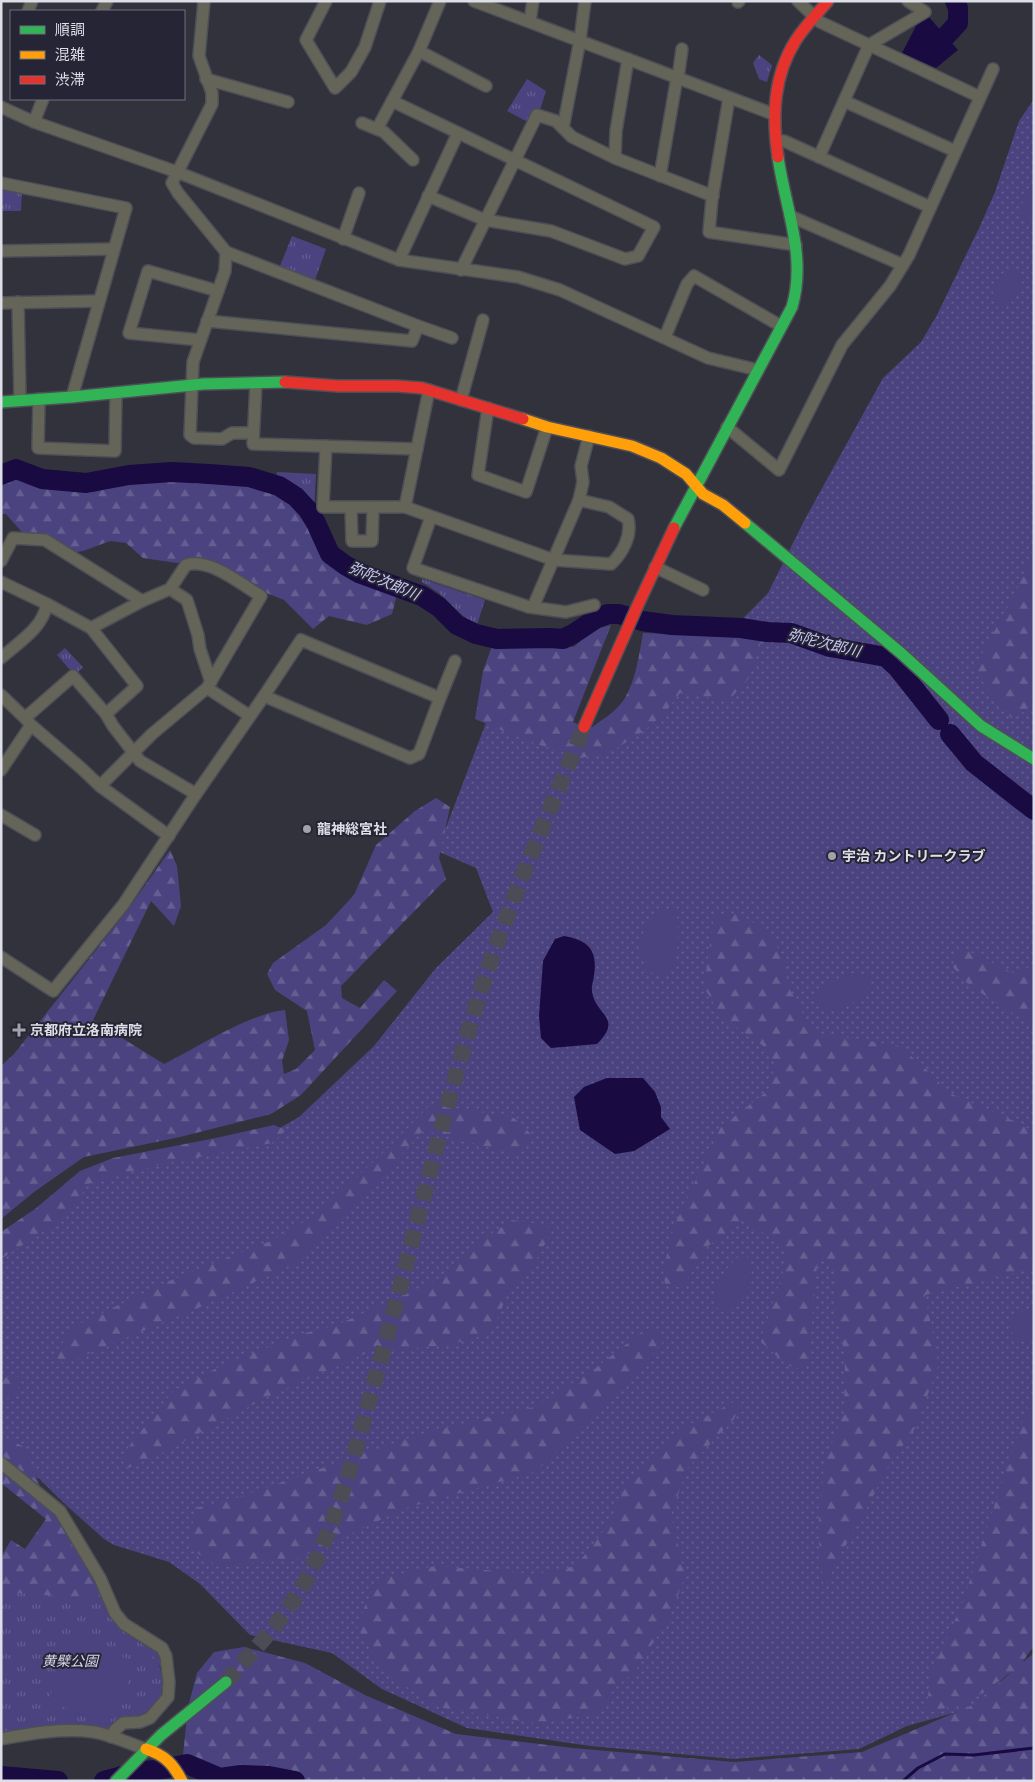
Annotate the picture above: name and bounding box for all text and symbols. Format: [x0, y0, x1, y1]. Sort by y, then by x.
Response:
legend [10, 10, 185, 100]
text: 順調 [55, 21, 85, 39]
text: 混雑 [55, 46, 85, 64]
text: 渋滞 [55, 71, 85, 89]
water label: 弥陀次郎川 [346, 558, 424, 605]
water label: 弥陀次郎川 [785, 625, 864, 661]
place label: 龍神総宮社 [317, 821, 387, 837]
marker: 龍神総宮社 [301, 823, 313, 835]
place label: 宇治 カントリークラブ [842, 848, 986, 864]
marker: 宇治 カントリークラブ [826, 850, 838, 862]
place label: 京都府立洛南病院 [30, 1022, 142, 1038]
marker: 京都府立洛南病院 [12, 1023, 26, 1037]
park label: 黄檗公園 [42, 1653, 100, 1669]

